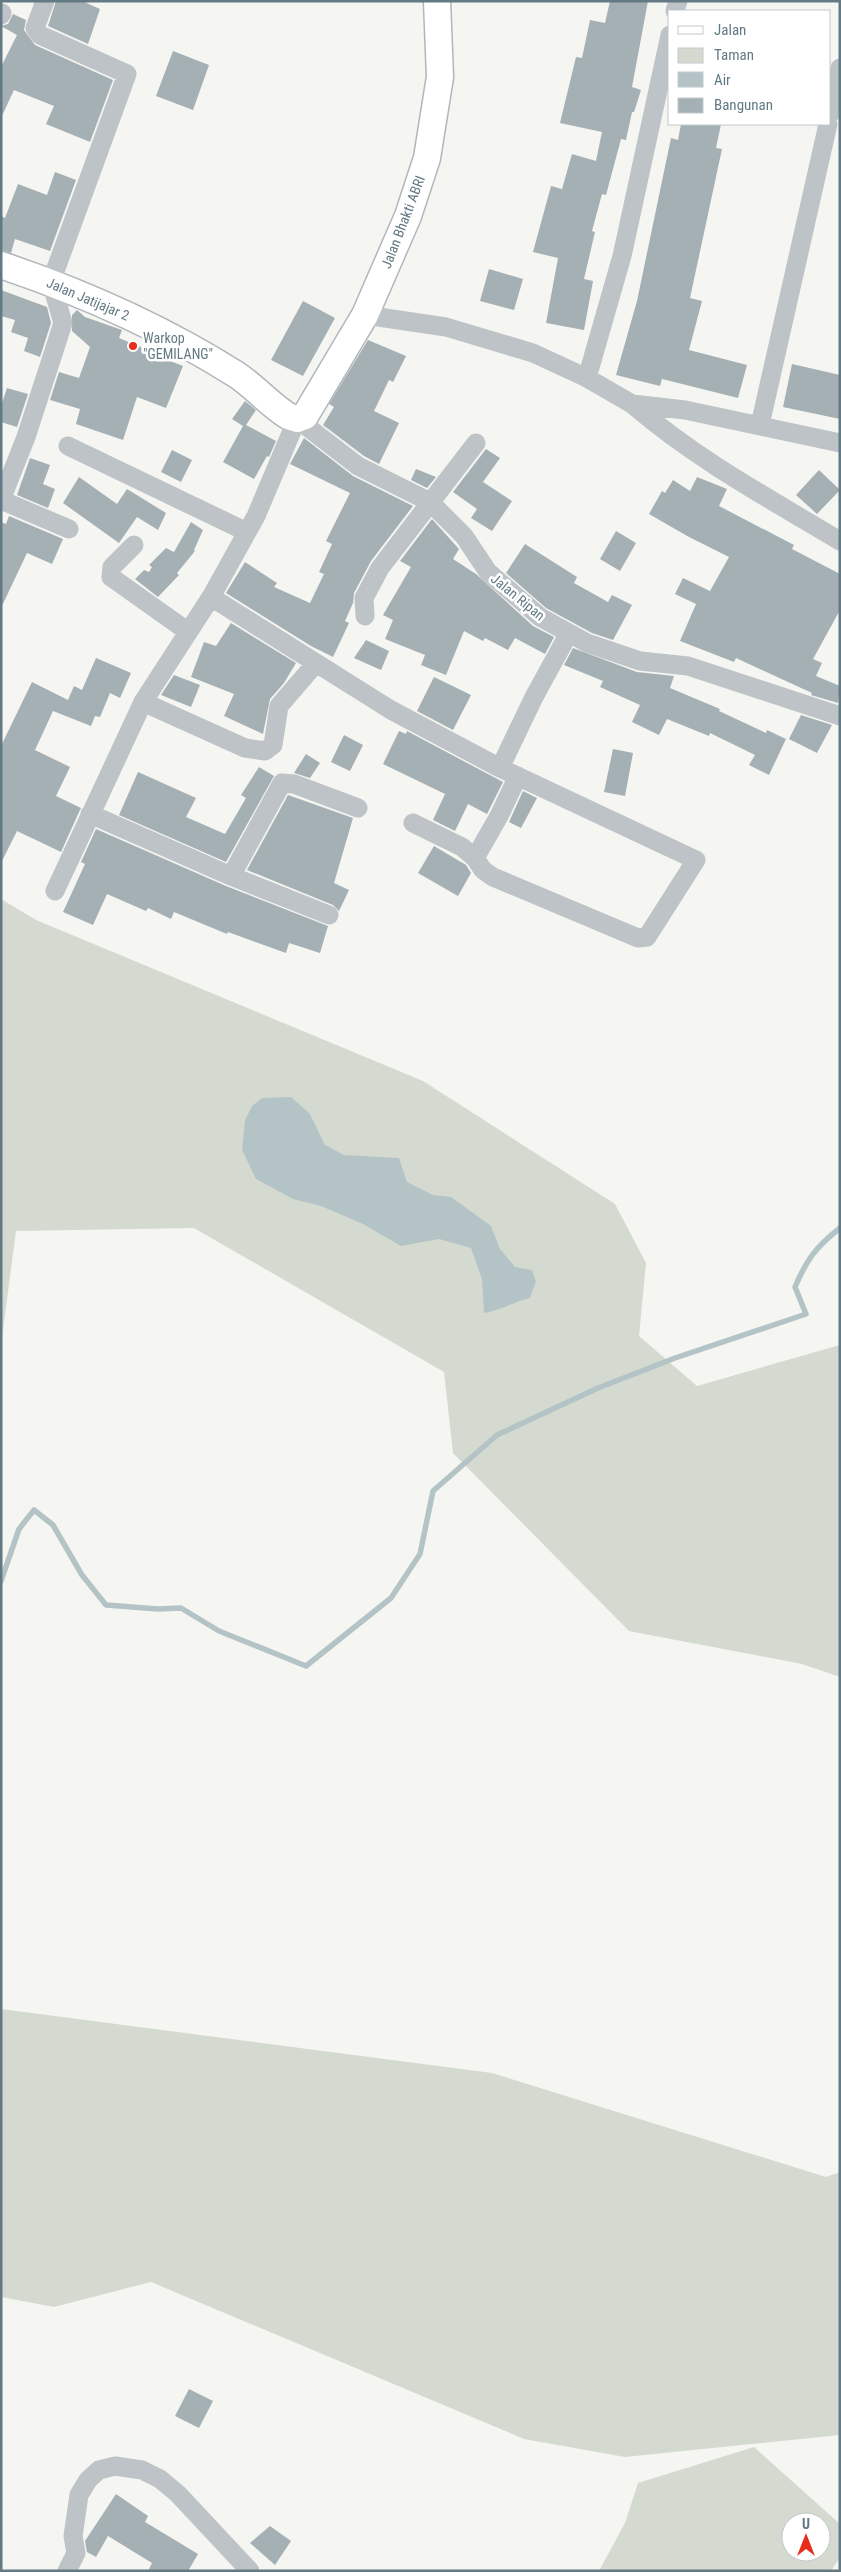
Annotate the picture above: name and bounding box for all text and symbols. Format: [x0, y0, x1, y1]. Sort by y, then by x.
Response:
legend [668, 10, 831, 125]
text: Jalan [714, 21, 746, 39]
text: Taman [714, 46, 754, 64]
text: Air [714, 71, 731, 89]
text: Bangunan [714, 96, 773, 114]
street label: Jalan Bhakti ABRI [378, 173, 428, 271]
street label: Jalan Jatijajar 2 [44, 274, 132, 324]
place label: Warkop "GEMILANG" [143, 330, 213, 362]
marker: Warkop "GEMILANG" [127, 340, 139, 352]
street label: Jalan Ripan [488, 571, 548, 623]
north arrow [781, 2512, 831, 2562]
text: U [802, 2516, 810, 2532]

